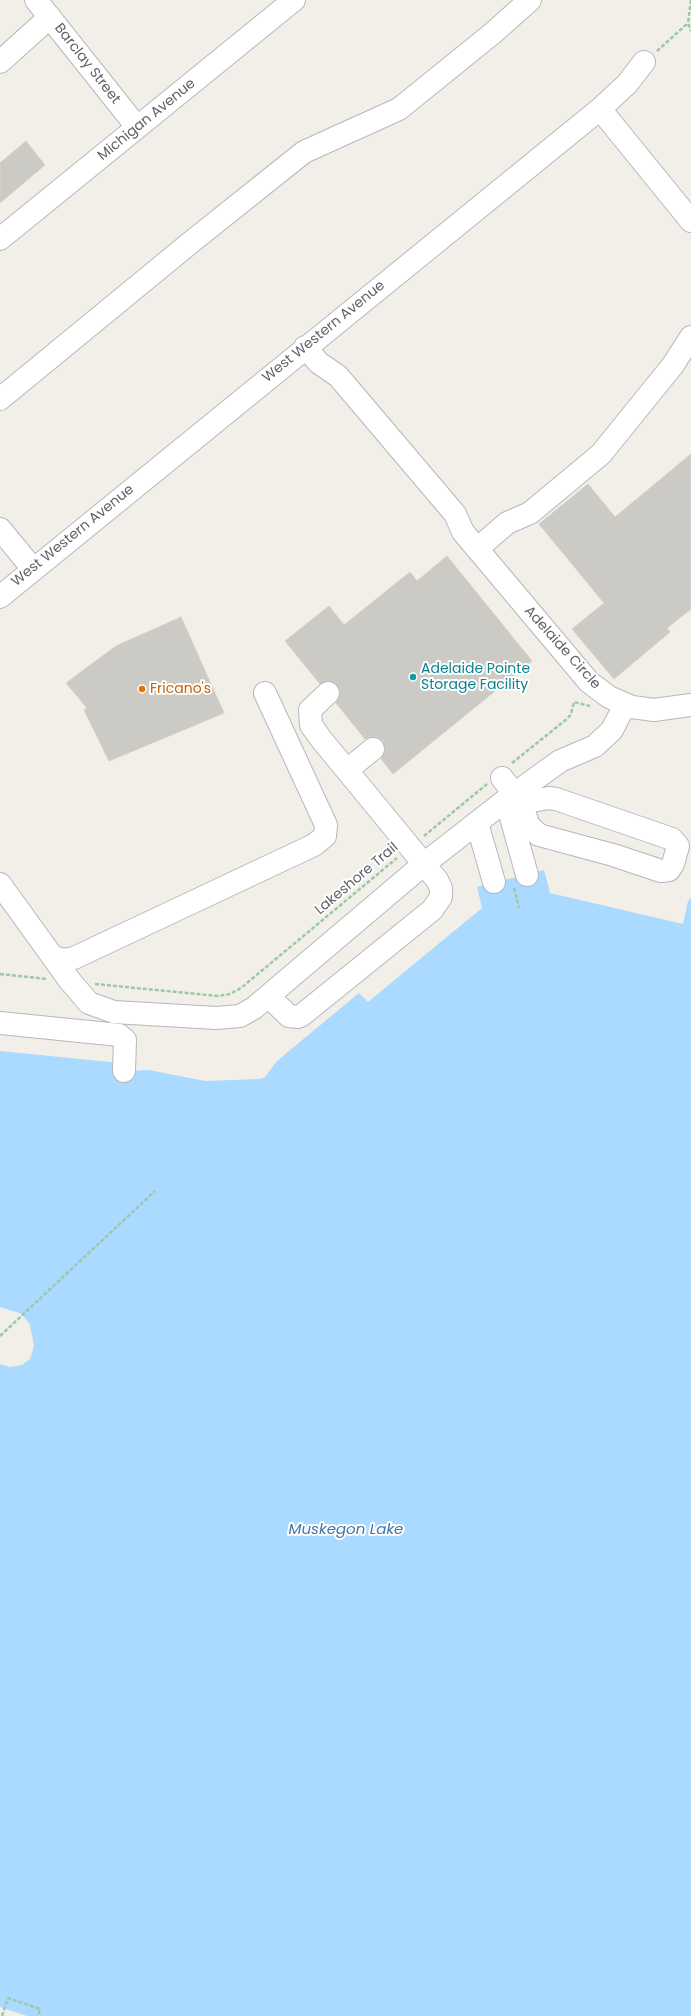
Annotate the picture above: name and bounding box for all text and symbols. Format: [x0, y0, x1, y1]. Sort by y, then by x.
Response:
street label: Barclay Street [50, 20, 124, 108]
street label: Michigan Avenue [95, 76, 199, 164]
street label: West Western Avenue [259, 278, 389, 386]
street label: West Western Avenue [8, 482, 138, 590]
street label: Adelaide Circle [520, 603, 604, 693]
place label: Adelaide Pointe Storage Facility [421, 661, 530, 694]
marker: Adelaide Pointe Storage Facility [408, 672, 418, 682]
place label: Fricano's [150, 681, 211, 697]
marker: Fricano's [137, 684, 147, 694]
street label: Lakeshore Trail [312, 839, 402, 919]
water label: Muskegon Lake [289, 1521, 403, 1539]

